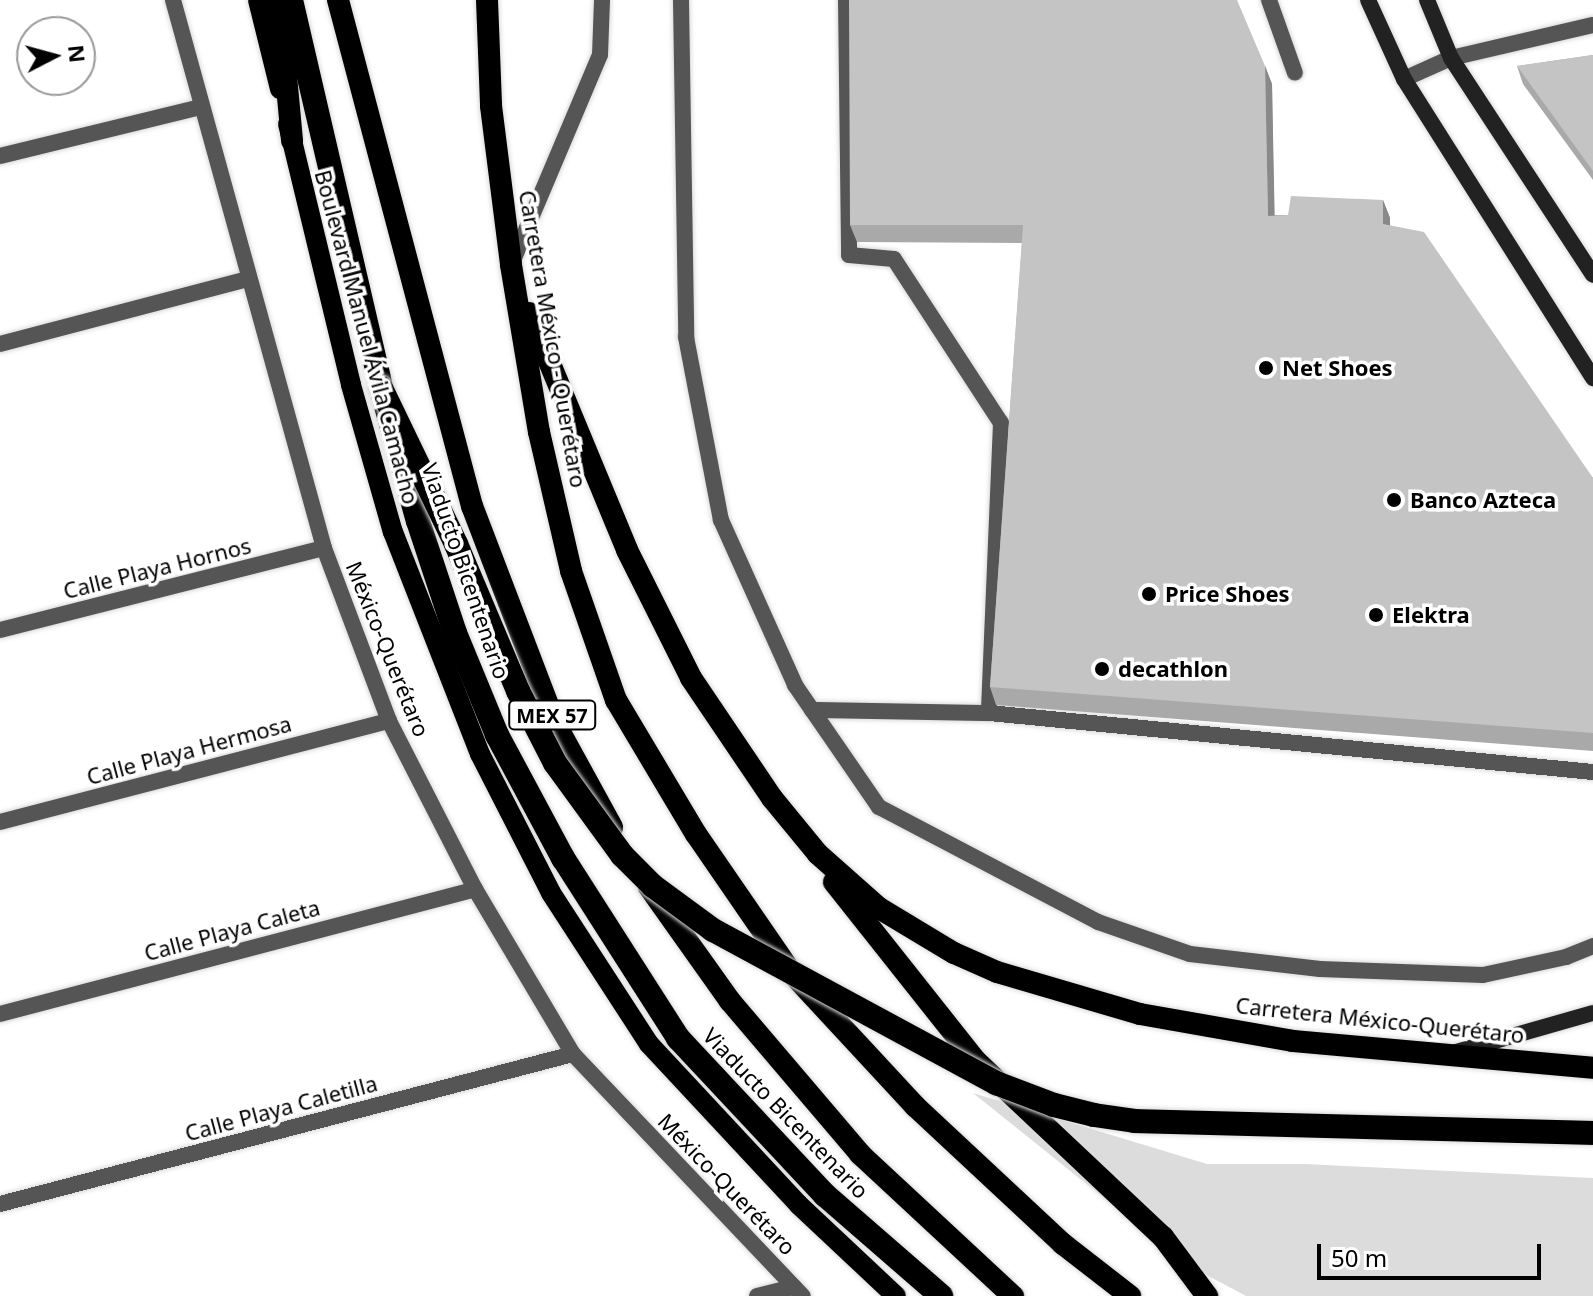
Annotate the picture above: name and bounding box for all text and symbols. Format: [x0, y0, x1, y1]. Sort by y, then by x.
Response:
north arrow [16, 16, 96, 96]
text: N [62, 43, 94, 64]
street label: Boulevard Manuel Ávila Camacho [310, 167, 424, 507]
street label: Carretera México - Querétaro [514, 188, 592, 490]
place label: Net Shoes [1282, 355, 1393, 381]
marker: Net Shoes [1257, 359, 1275, 377]
street label: Viaducto Bicentenario [417, 459, 515, 683]
place label: Banco Azteca [1410, 487, 1556, 513]
marker: Banco Azteca [1385, 491, 1403, 509]
street label: Calle Playa Hornos [60, 532, 254, 604]
street label: México-Querétaro [341, 558, 435, 740]
place label: Price Shoes [1165, 581, 1290, 607]
marker: Price Shoes [1140, 585, 1158, 603]
place label: Elektra [1392, 602, 1470, 628]
marker: Elektra [1367, 606, 1385, 624]
place label: decathlon [1118, 656, 1228, 682]
marker: decathlon [1093, 660, 1111, 678]
road number: MEX 57 [508, 699, 596, 731]
street label: Calle Playa Hermosa [84, 710, 294, 790]
street label: Calle Playa Caleta [141, 894, 323, 966]
street label: Carretera México-Querétaro [1234, 992, 1526, 1048]
street label: Viaducto Bicentenario [698, 1022, 874, 1204]
street label: Calle Playa Caletilla [182, 1070, 380, 1146]
street label: México-Querétaro [653, 1108, 801, 1260]
scale bar [1321, 1228, 1545, 1278]
text: 50 m [1331, 1241, 1387, 1274]

